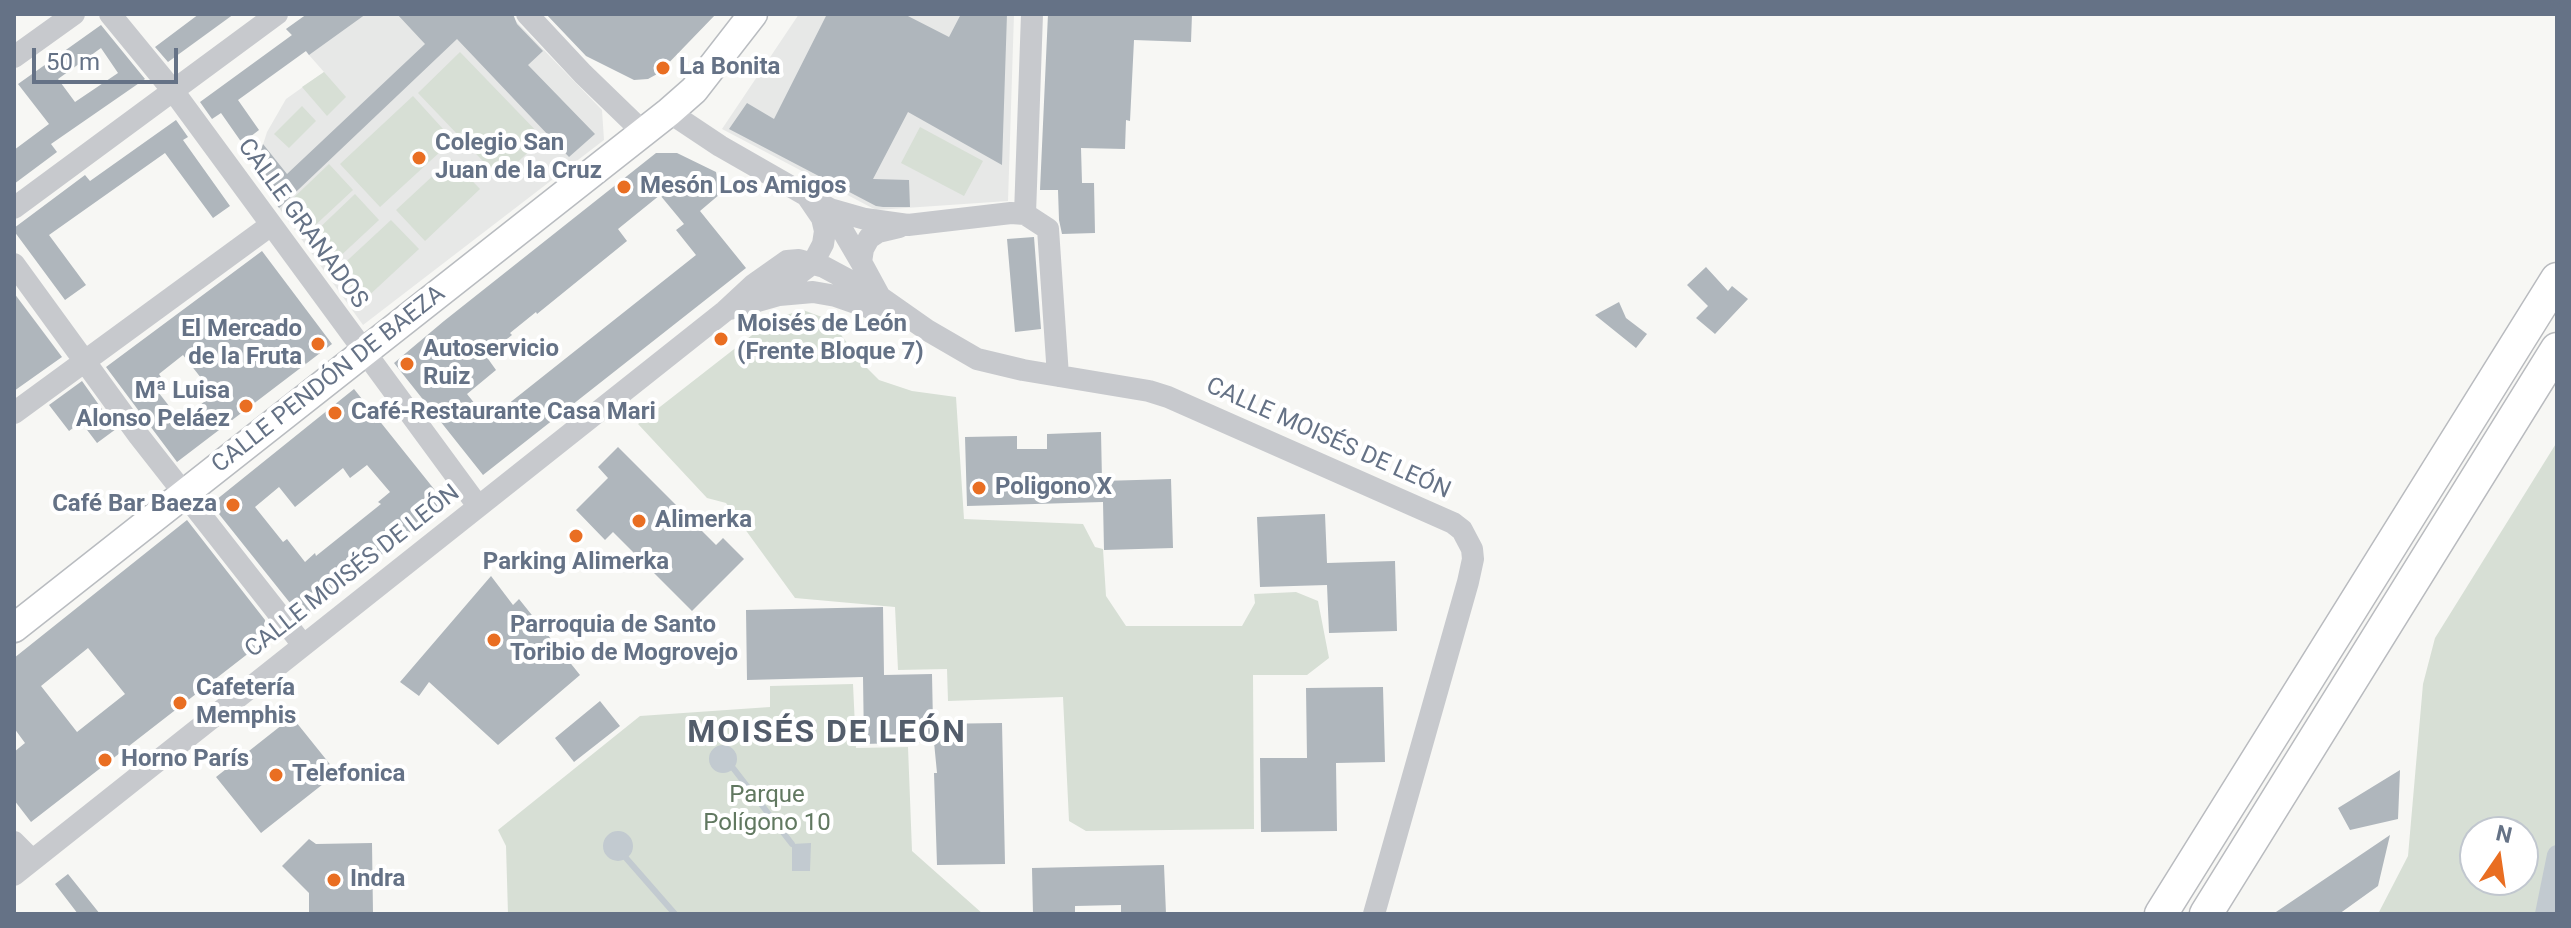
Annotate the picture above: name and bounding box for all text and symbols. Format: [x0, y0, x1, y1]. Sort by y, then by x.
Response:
scale bar [36, 32, 182, 82]
text: 50 m [46, 48, 100, 76]
place label: La Bonita [679, 54, 780, 82]
marker: La Bonita [654, 59, 672, 77]
place label: Colegio San Juan de la Cruz [435, 130, 602, 186]
street label: CALLE GRANADOS [231, 133, 373, 315]
marker: Colegio San Juan de la Cruz [410, 149, 428, 167]
place label: Mesón Los Amigos [640, 173, 847, 201]
marker: Mesón Los Amigos [615, 178, 633, 196]
street label: CALLE PENDÓN DE BAEZA [207, 280, 451, 480]
place label: Moisés de León (Frente Bloque 7) [737, 311, 924, 367]
place label: El Mercado de la Fruta [181, 316, 302, 372]
marker: Moisés de León (Frente Bloque 7) [712, 330, 730, 348]
marker: El Mercado de la Fruta [309, 335, 327, 353]
place label: Autoservicio Ruiz [423, 336, 559, 392]
marker: Autoservicio Ruiz [398, 355, 416, 373]
street label: CALLE MOISÉS DE LEÓN [1201, 372, 1455, 506]
place label: Mª Luisa Alonso Peláez [76, 378, 230, 434]
marker: Mª Luisa Alonso Peláez [237, 397, 255, 415]
place label: Café-Restaurante Casa Mari [351, 399, 656, 427]
marker: Café-Restaurante Casa Mari [326, 404, 344, 422]
place label: Poligono X [995, 474, 1112, 502]
street label: CALLE MOISÉS DE LEÓN [240, 479, 466, 665]
marker: Poligono X [970, 479, 988, 497]
place label: Café Bar Baeza [52, 491, 217, 519]
marker: Café Bar Baeza [224, 496, 242, 514]
place label: Alimerka [655, 507, 752, 535]
marker: Alimerka [630, 512, 648, 530]
marker: Parking Alimerka [567, 527, 585, 545]
place label: Parking Alimerka [483, 549, 669, 577]
place label: Parroquia de Santo Toribio de Mogrovejo [510, 612, 738, 668]
marker: Parroquia de Santo Toribio de Mogrovejo [485, 631, 503, 649]
place label: Cafetería Memphis [196, 675, 296, 731]
marker: Cafetería Memphis [171, 694, 189, 712]
district label: MOISÉS DE LEÓN [687, 715, 967, 753]
place label: Horno París [121, 746, 249, 774]
marker: Horno París [96, 751, 114, 769]
place label: Telefonica [292, 761, 405, 789]
marker: Telefonica [267, 766, 285, 784]
park label: Parque Polígono 10 [703, 782, 831, 838]
north arrow [2459, 816, 2539, 896]
text: N [2494, 820, 2514, 848]
place label: Indra [350, 866, 405, 894]
marker: Indra [325, 871, 343, 889]

